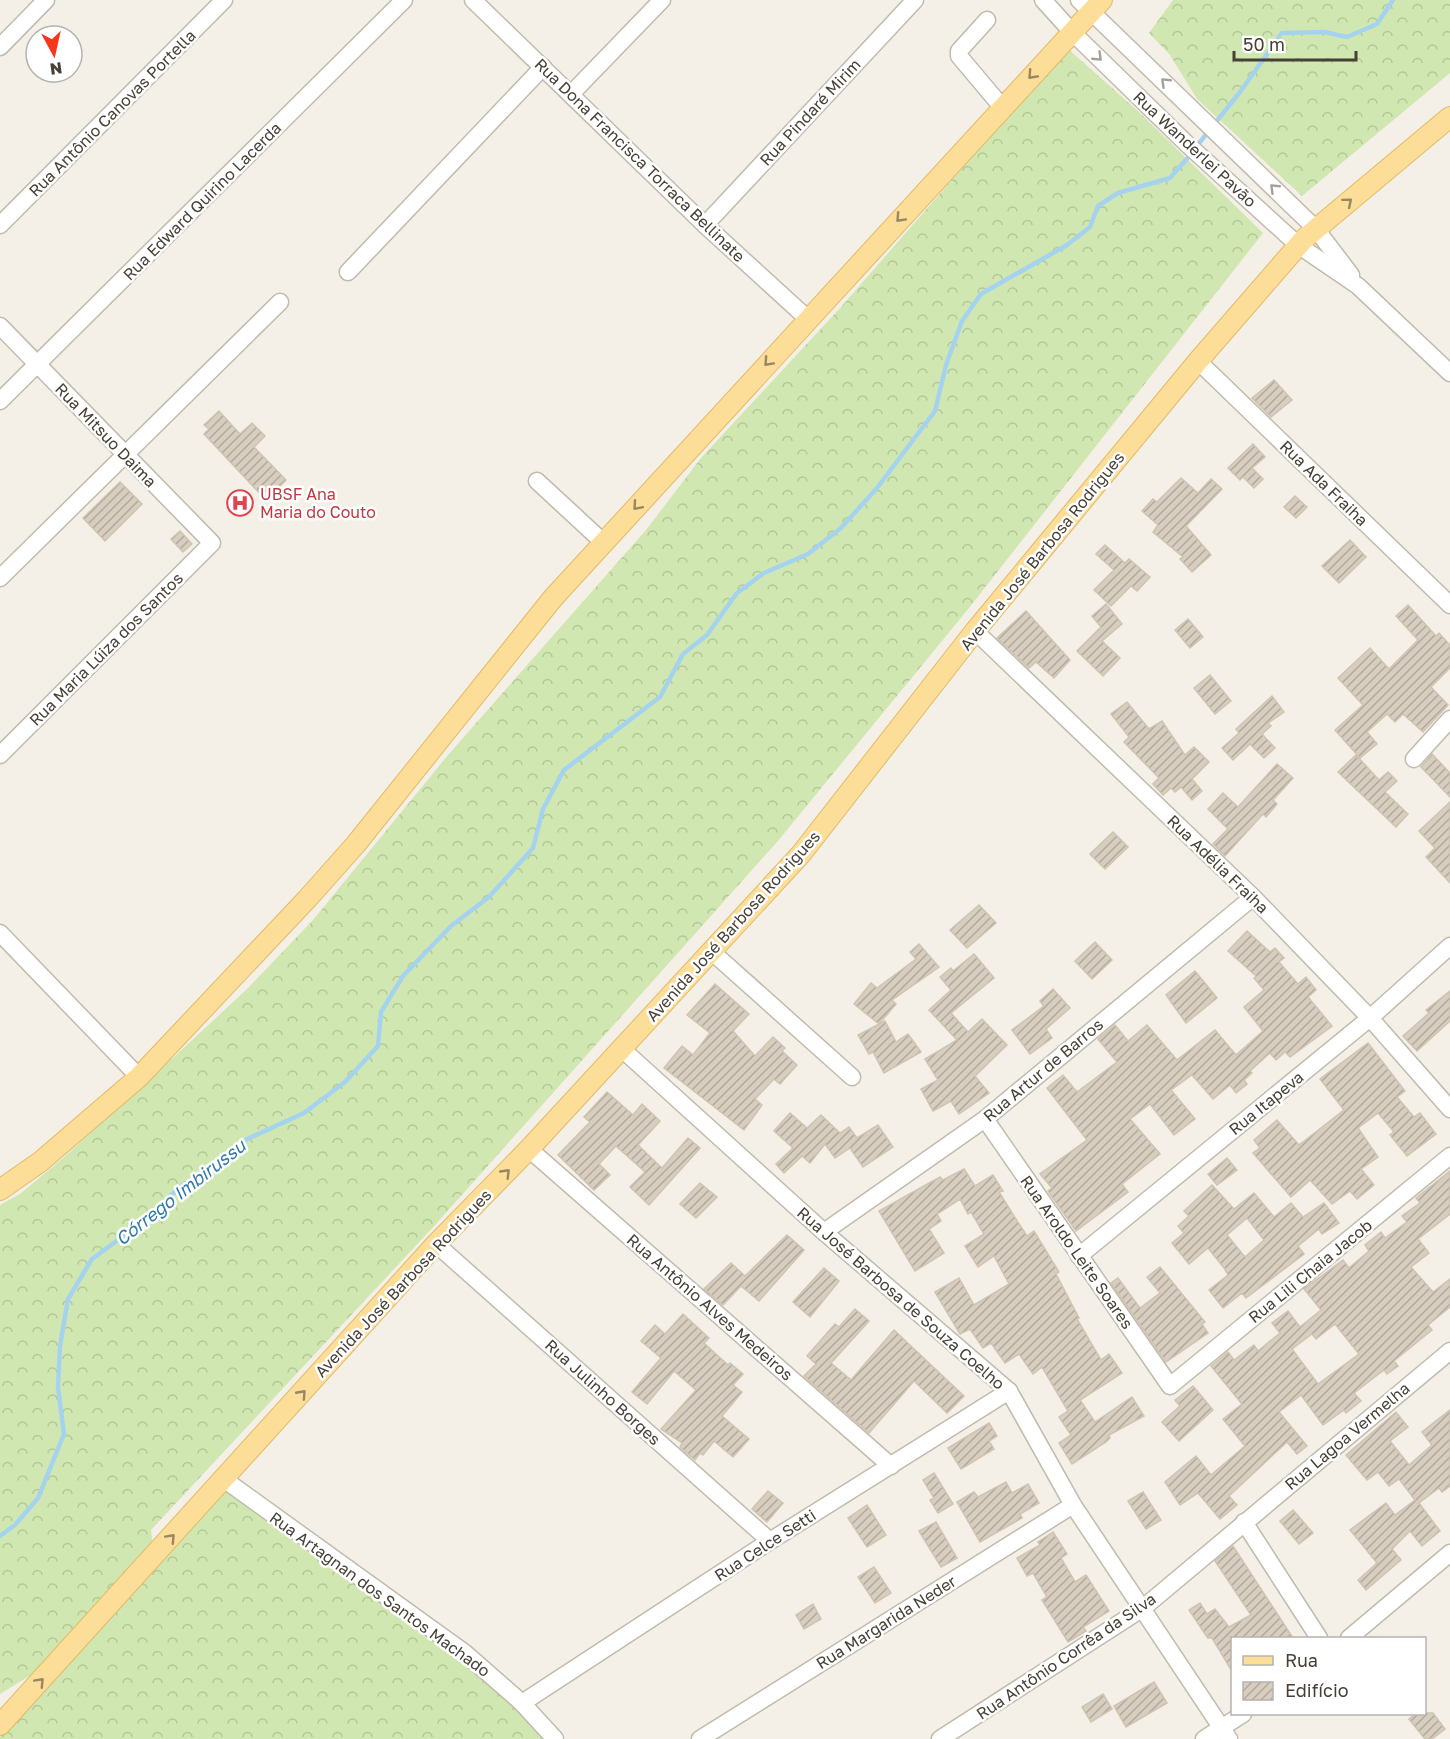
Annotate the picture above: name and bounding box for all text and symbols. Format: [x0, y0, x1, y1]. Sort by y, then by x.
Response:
north arrow [24, 24, 84, 84]
scale bar [1234, 24, 1356, 62]
street label: Rua Antônio Canovas Portella [24, 25, 200, 201]
text: 50 m [1243, 33, 1285, 55]
one-way arrow [1090, 50, 1101, 61]
street label: Rua Dona Francisca Torraca Bellinate [531, 54, 749, 266]
street label: Rua Pindaré Mirim [755, 54, 865, 170]
text: N [49, 58, 64, 80]
one-way arrow [1028, 68, 1039, 79]
one-way arrow [1161, 78, 1171, 89]
street label: Rua Wanderlei Pavão [1129, 87, 1261, 211]
street label: Rua Edward Quirino Lacerda [119, 118, 285, 284]
one-way arrow [1271, 184, 1282, 195]
one-way arrow [1341, 199, 1352, 210]
one-way arrow [896, 212, 907, 222]
one-way arrow [764, 355, 775, 366]
street label: Rua Mitsuo Daima [51, 379, 161, 491]
street label: Rua Ada Fraiha [1276, 436, 1372, 530]
street label: Avenida José Barbosa Rodrigues [956, 448, 1128, 654]
place label: UBSF Ana Maria do Couto [260, 484, 376, 522]
hospital icon: UBSF Ana Maria do Couto [225, 488, 255, 518]
one-way arrow [633, 499, 644, 510]
street label: Rua Maria Lúiza dos Santos [25, 568, 187, 730]
street label: Rua Adélia Fraiha [1163, 811, 1273, 917]
street label: Avenida José Barbosa Rodrigues [642, 826, 824, 1026]
street label: Rua Artur de Barros [979, 1014, 1107, 1126]
street label: Rua Itapeva [1225, 1067, 1307, 1139]
water label: Córrego Imbirussu [111, 1134, 250, 1250]
one-way arrow [498, 1170, 509, 1181]
street label: Rua Aroldo Leite Soares [1016, 1171, 1138, 1333]
street label: Avenida José Barbosa Rodrigues [310, 1185, 496, 1381]
street label: Rua José Barbosa de Souza Coelho [793, 1202, 1009, 1394]
street label: Rua Lili Chaia Jacob [1244, 1215, 1376, 1327]
street label: Rua Antônio Alves Medeiros [623, 1229, 797, 1385]
street label: Rua Julinho Borges [541, 1335, 665, 1449]
street label: Rua Lagoa Vermelha [1281, 1378, 1413, 1494]
one-way arrow [295, 1390, 306, 1401]
street label: Rua Celce Setti [711, 1505, 819, 1585]
street label: Rua Artagnan dos Santos Machado [266, 1507, 494, 1681]
one-way arrow [164, 1535, 175, 1546]
street label: Rua Margarida Neder [812, 1571, 960, 1673]
street label: Rua Antônio Corrêa da Silva [972, 1588, 1160, 1724]
legend [1231, 1637, 1426, 1715]
text: Rua [1285, 1649, 1318, 1671]
one-way arrow [32, 1678, 43, 1689]
text: Edifício [1285, 1679, 1349, 1701]

